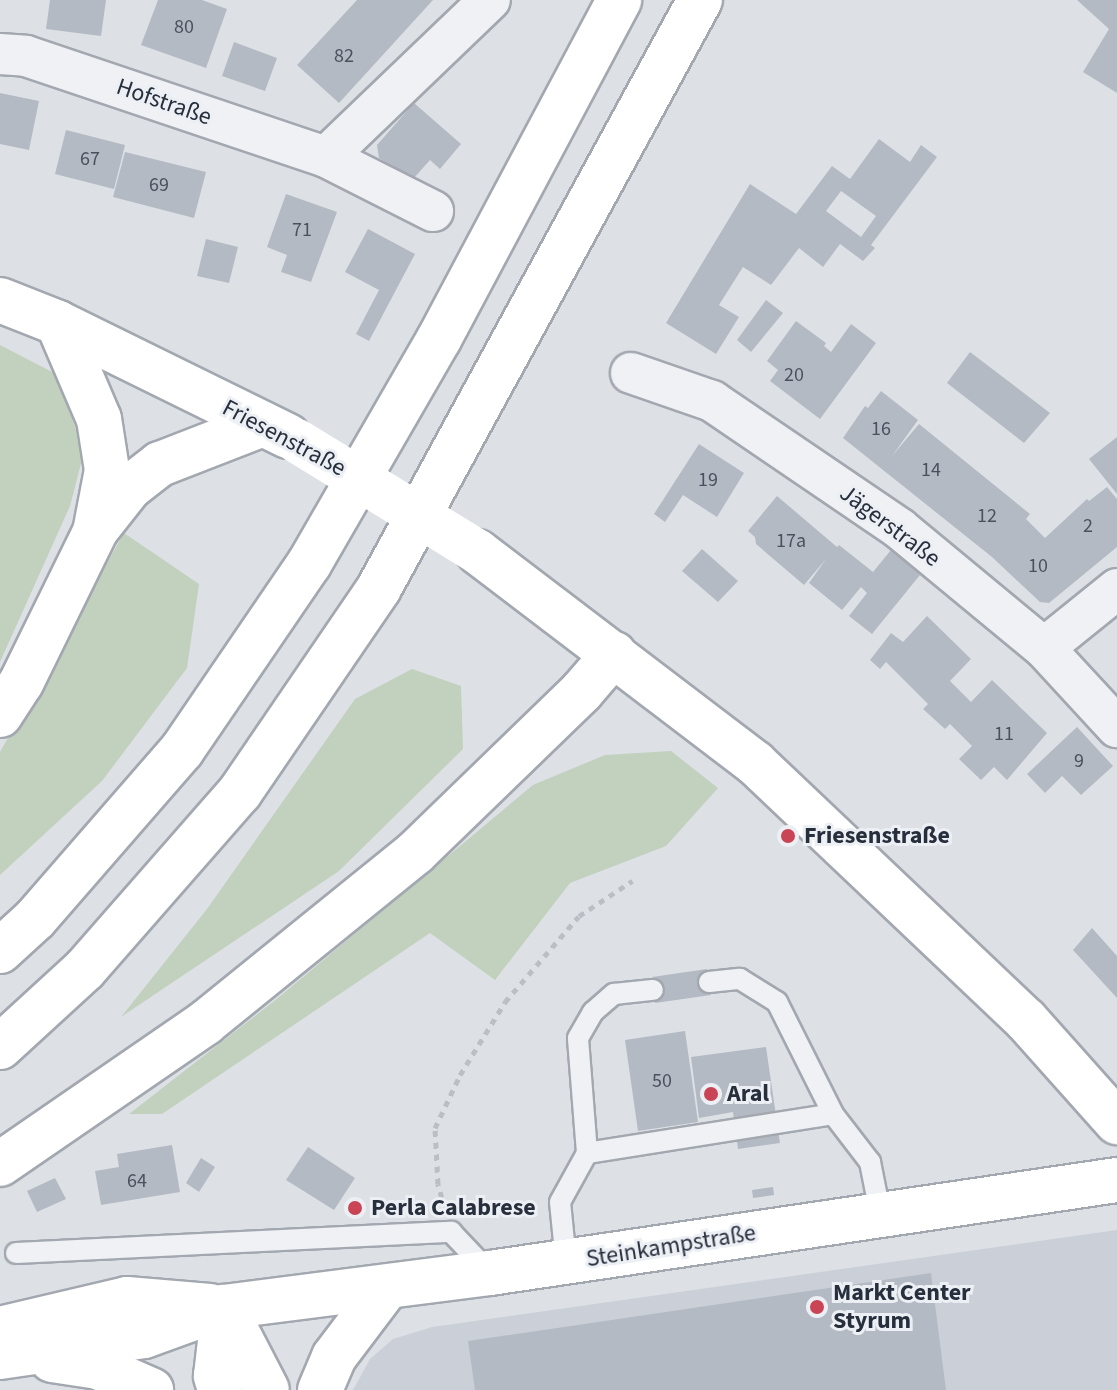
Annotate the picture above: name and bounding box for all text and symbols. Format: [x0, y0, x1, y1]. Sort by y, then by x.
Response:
house number: 80 [174, 15, 194, 39]
house number: 82 [334, 44, 354, 68]
street label: Hofstraße [113, 72, 215, 132]
house number: 67 [80, 147, 100, 171]
house number: 69 [149, 173, 169, 197]
house number: 71 [292, 218, 312, 242]
house number: 20 [784, 363, 804, 387]
street label: Friesenstraße [217, 393, 351, 483]
house number: 16 [871, 417, 891, 441]
house number: 14 [921, 458, 941, 482]
house number: 19 [698, 468, 718, 492]
street label: Jägerstraße [834, 479, 946, 573]
house number: 12 [977, 504, 997, 528]
house number: 2 [1083, 514, 1093, 538]
house number: 17a [776, 529, 806, 553]
house number: 10 [1028, 554, 1048, 578]
house number: 11 [994, 722, 1014, 746]
house number: 9 [1074, 749, 1084, 773]
place label: Friesenstraße [804, 822, 950, 850]
marker: Friesenstraße [779, 827, 797, 845]
house number: 50 [652, 1069, 672, 1093]
place label: Aral [727, 1080, 769, 1108]
marker: Aral [702, 1085, 720, 1103]
house number: 64 [127, 1169, 147, 1193]
place label: Perla Calabrese [371, 1194, 536, 1222]
marker: Perla Calabrese [346, 1199, 364, 1217]
street label: Steinkampstraße [584, 1218, 758, 1274]
place label: Markt Center Styrum [833, 1279, 971, 1335]
marker: Markt Center Styrum [808, 1298, 826, 1316]

